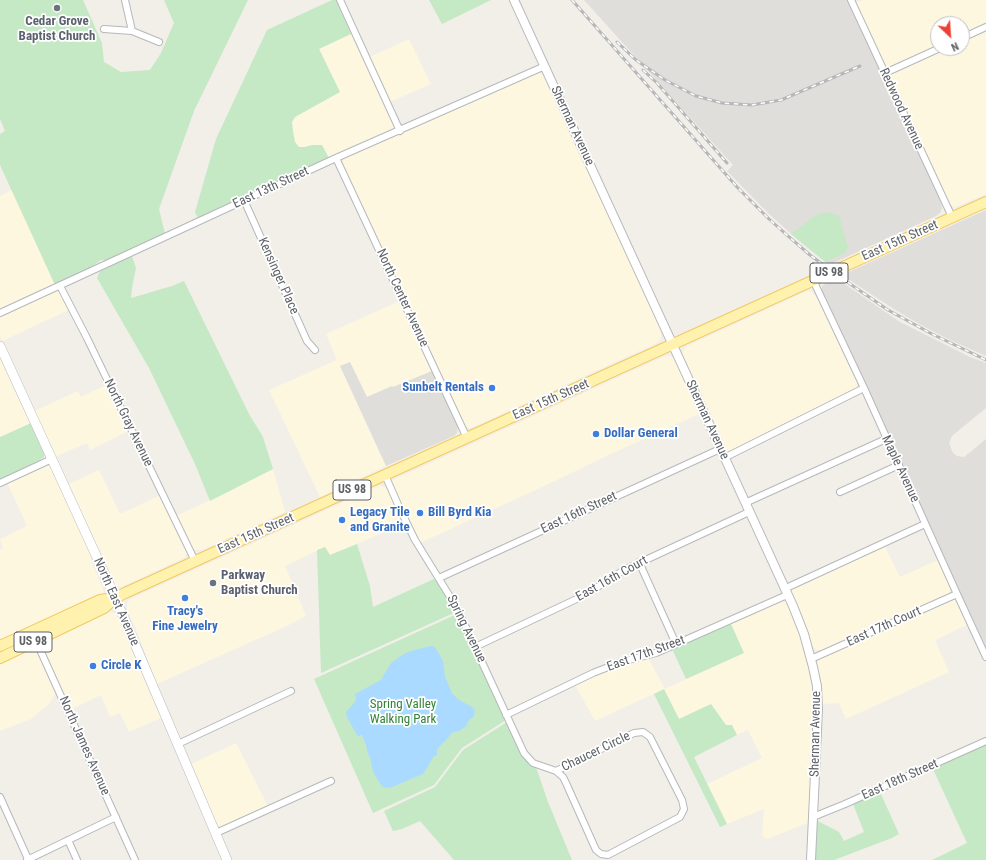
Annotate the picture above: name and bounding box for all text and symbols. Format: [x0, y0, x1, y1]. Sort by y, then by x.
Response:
marker: Cedar Grove Baptist Church [52, 3, 62, 13]
place label: Cedar Grove Baptist Church [19, 14, 95, 45]
north arrow [930, 16, 970, 56]
text: N [949, 39, 961, 54]
street label: Redwood Avenue [875, 66, 927, 152]
street label: Sherman Avenue [547, 84, 597, 168]
street label: East 13th Street [231, 164, 311, 212]
street label: East 15th Street [859, 217, 941, 265]
street label: Kensinger Place [254, 235, 302, 317]
street label: North Center Avenue [373, 247, 431, 349]
road number: US 98 [810, 263, 848, 283]
street label: East 15th Street [510, 376, 592, 424]
street label: North Gray Avenue [100, 377, 156, 469]
street label: Sherman Avenue [682, 378, 732, 462]
place label: Sunbelt Rentals [402, 380, 484, 396]
marker: Sunbelt Rentals [487, 383, 497, 393]
place label: Dollar General [604, 426, 678, 442]
marker: Dollar General [591, 429, 601, 439]
street label: Maple Avenue [878, 433, 922, 505]
road number: US 98 [333, 480, 371, 500]
street label: East 16th Street [539, 489, 619, 537]
place label: Legacy Tile and Granite [350, 505, 410, 536]
place label: Bill Byrd Kia [428, 505, 491, 521]
marker: Bill Byrd Kia [415, 508, 425, 518]
street label: East 15th Street [215, 510, 297, 558]
marker: Legacy Tile and Granite [337, 515, 347, 525]
street label: East 16th Court [573, 553, 651, 605]
street label: North East Avenue [90, 556, 142, 648]
place label: Parkway Baptist Church [221, 568, 298, 599]
marker: Parkway Baptist Church [208, 578, 218, 588]
marker: Tracy's Fine Jewelry [180, 593, 190, 603]
street label: Spring Avenue [443, 593, 489, 665]
place label: Tracy's Fine Jewelry [152, 604, 218, 635]
street label: East 17th Court [844, 604, 924, 650]
road number: US 98 [14, 632, 52, 652]
street label: East 17th Street [605, 633, 687, 675]
place label: Circle K [101, 658, 142, 674]
marker: Circle K [88, 661, 98, 671]
street label: Sherman Avenue [807, 691, 825, 777]
street label: North James Avenue [55, 694, 113, 798]
park label: Spring Valley Walking Park [370, 697, 436, 728]
street label: Chaucer Circle [559, 729, 633, 775]
street label: East 18th Street [859, 756, 941, 804]

